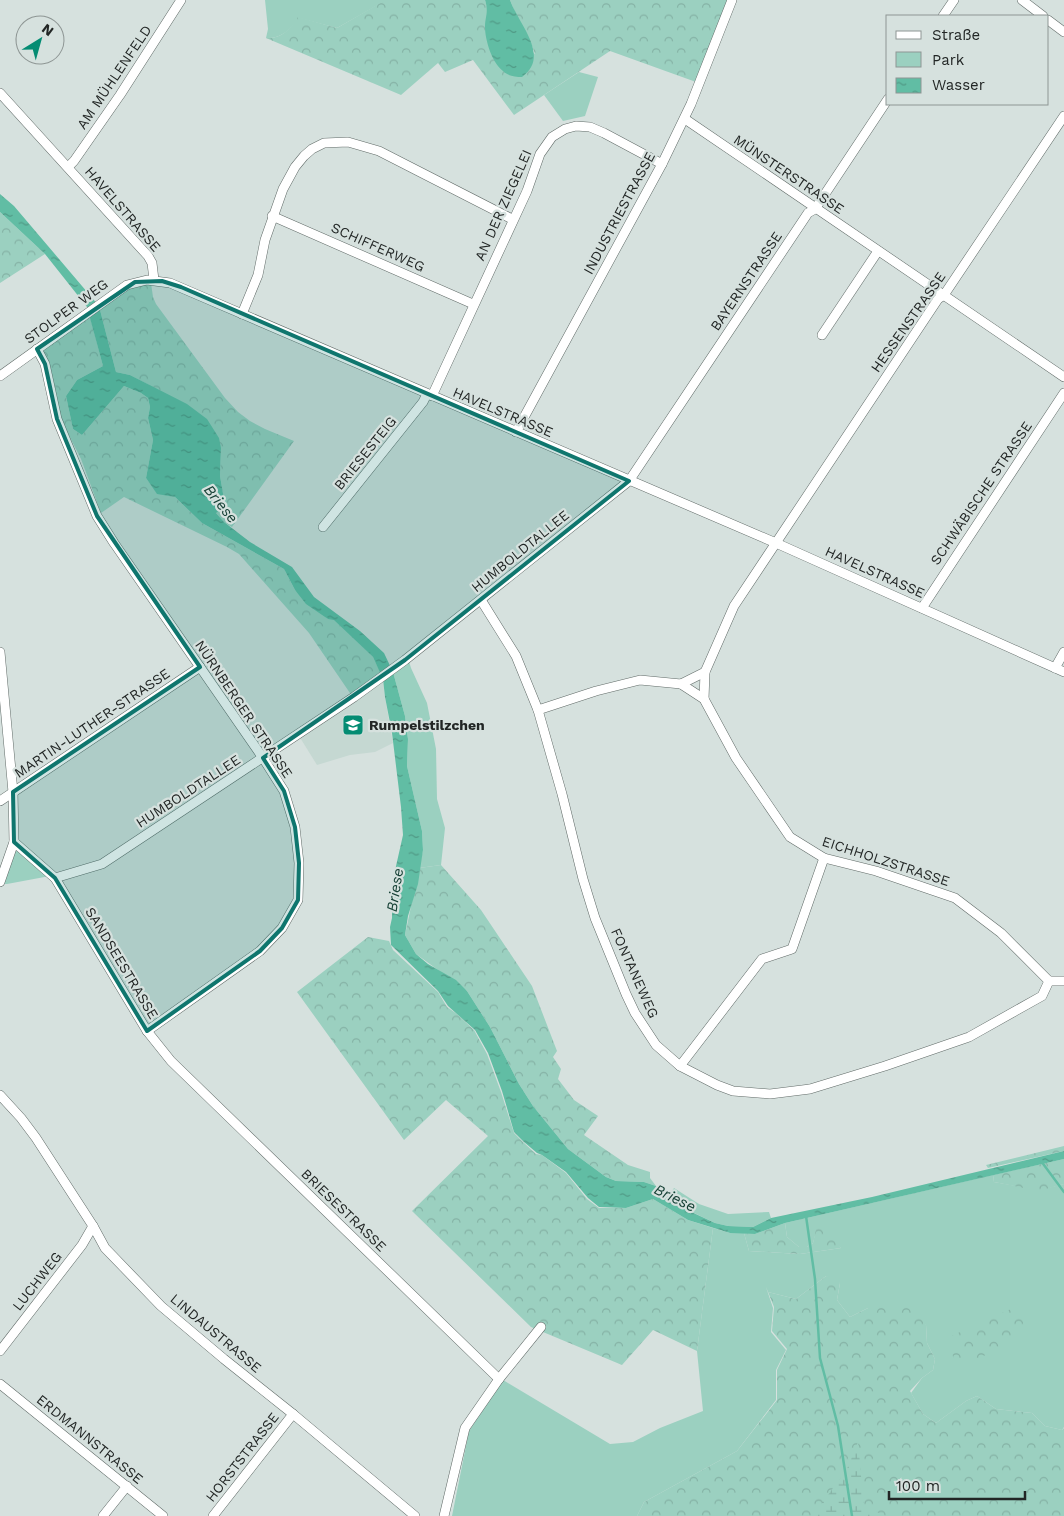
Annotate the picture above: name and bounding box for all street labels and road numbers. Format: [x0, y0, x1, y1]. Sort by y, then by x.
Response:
street label: AM MÜHLENFELD [73, 22, 155, 132]
street label: MÜNSTERSTRASSE [731, 131, 847, 217]
street label: AN DER ZIEGELEI [471, 147, 535, 263]
street label: INDUSTRIESTRASSE [580, 149, 658, 277]
street label: HAVELSTRASSE [82, 163, 164, 255]
street label: SCHIFFERWEG [329, 219, 427, 275]
street label: BAYERNSTRASSE [707, 228, 785, 334]
street label: HESSENSTRASSE [867, 269, 949, 375]
street label: STOLPER WEG [21, 275, 111, 347]
street label: HAVELSTRASSE [450, 384, 556, 440]
street label: BRIESESTEIG [331, 413, 399, 493]
street label: SCHWÄBISCHE STRASSE [927, 418, 1035, 568]
street label: HUMBOLDTALLEE [468, 507, 572, 595]
street label: HAVELSTRASSE [823, 543, 927, 601]
street label: NÜRNBERGER STRASSE [192, 637, 296, 781]
street label: MARTIN-LUTHER-STRASSE [11, 665, 173, 781]
street label: HUMBOLDTALLEE [133, 751, 243, 831]
street label: EICHHOLZSTRASSE [820, 833, 952, 889]
street label: SANDSEESTRASSE [82, 904, 162, 1022]
street label: FONTANEWEG [608, 925, 662, 1021]
street label: BRIESESTRASSE [298, 1165, 390, 1255]
street label: LUCHWEG [9, 1248, 65, 1314]
street label: LINDAUSTRASSE [167, 1290, 265, 1376]
street label: ERDMANNSTRASSE [34, 1391, 147, 1487]
street label: HORSTSTRASSE [202, 1409, 282, 1505]

